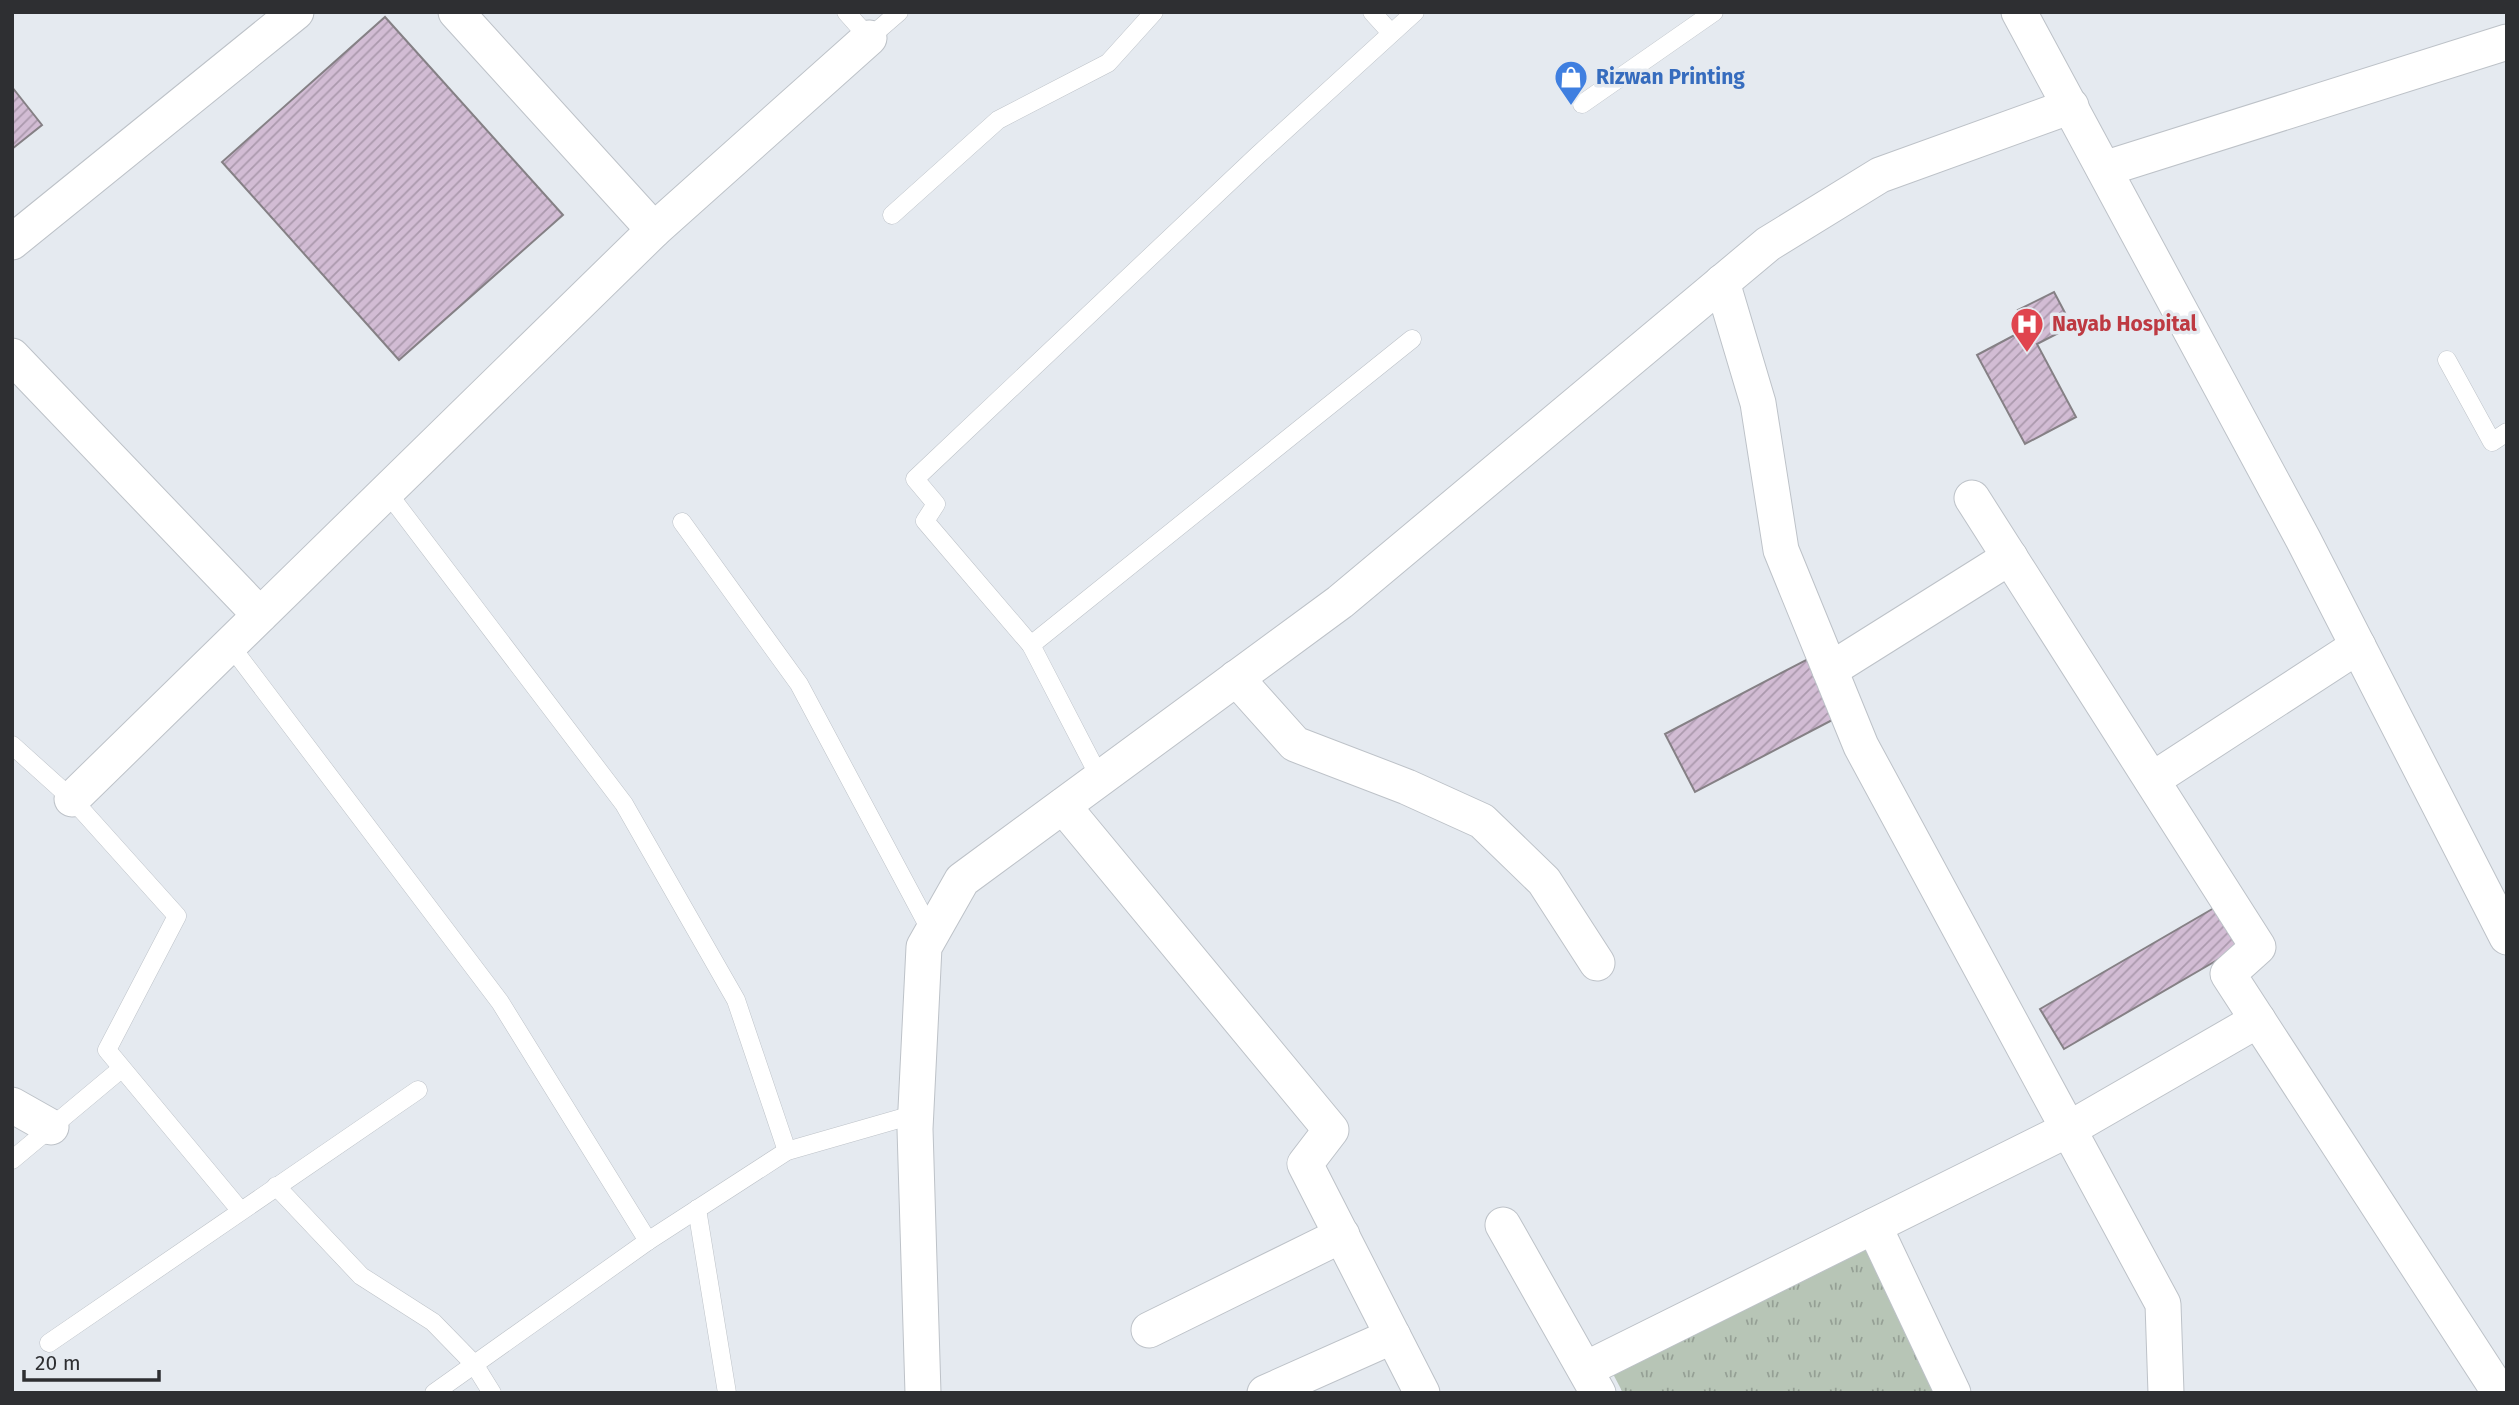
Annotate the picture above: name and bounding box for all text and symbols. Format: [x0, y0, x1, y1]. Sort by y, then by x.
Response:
shop icon: Rizwan Printing [1552, 58, 1590, 107]
place label: Rizwan Printing [1596, 64, 1745, 90]
hospital icon: Nayab Hospital [2008, 305, 2046, 354]
place label: Nayab Hospital [2052, 311, 2198, 337]
scale bar [24, 1338, 159, 1382]
text: 20 m [35, 1350, 81, 1376]

